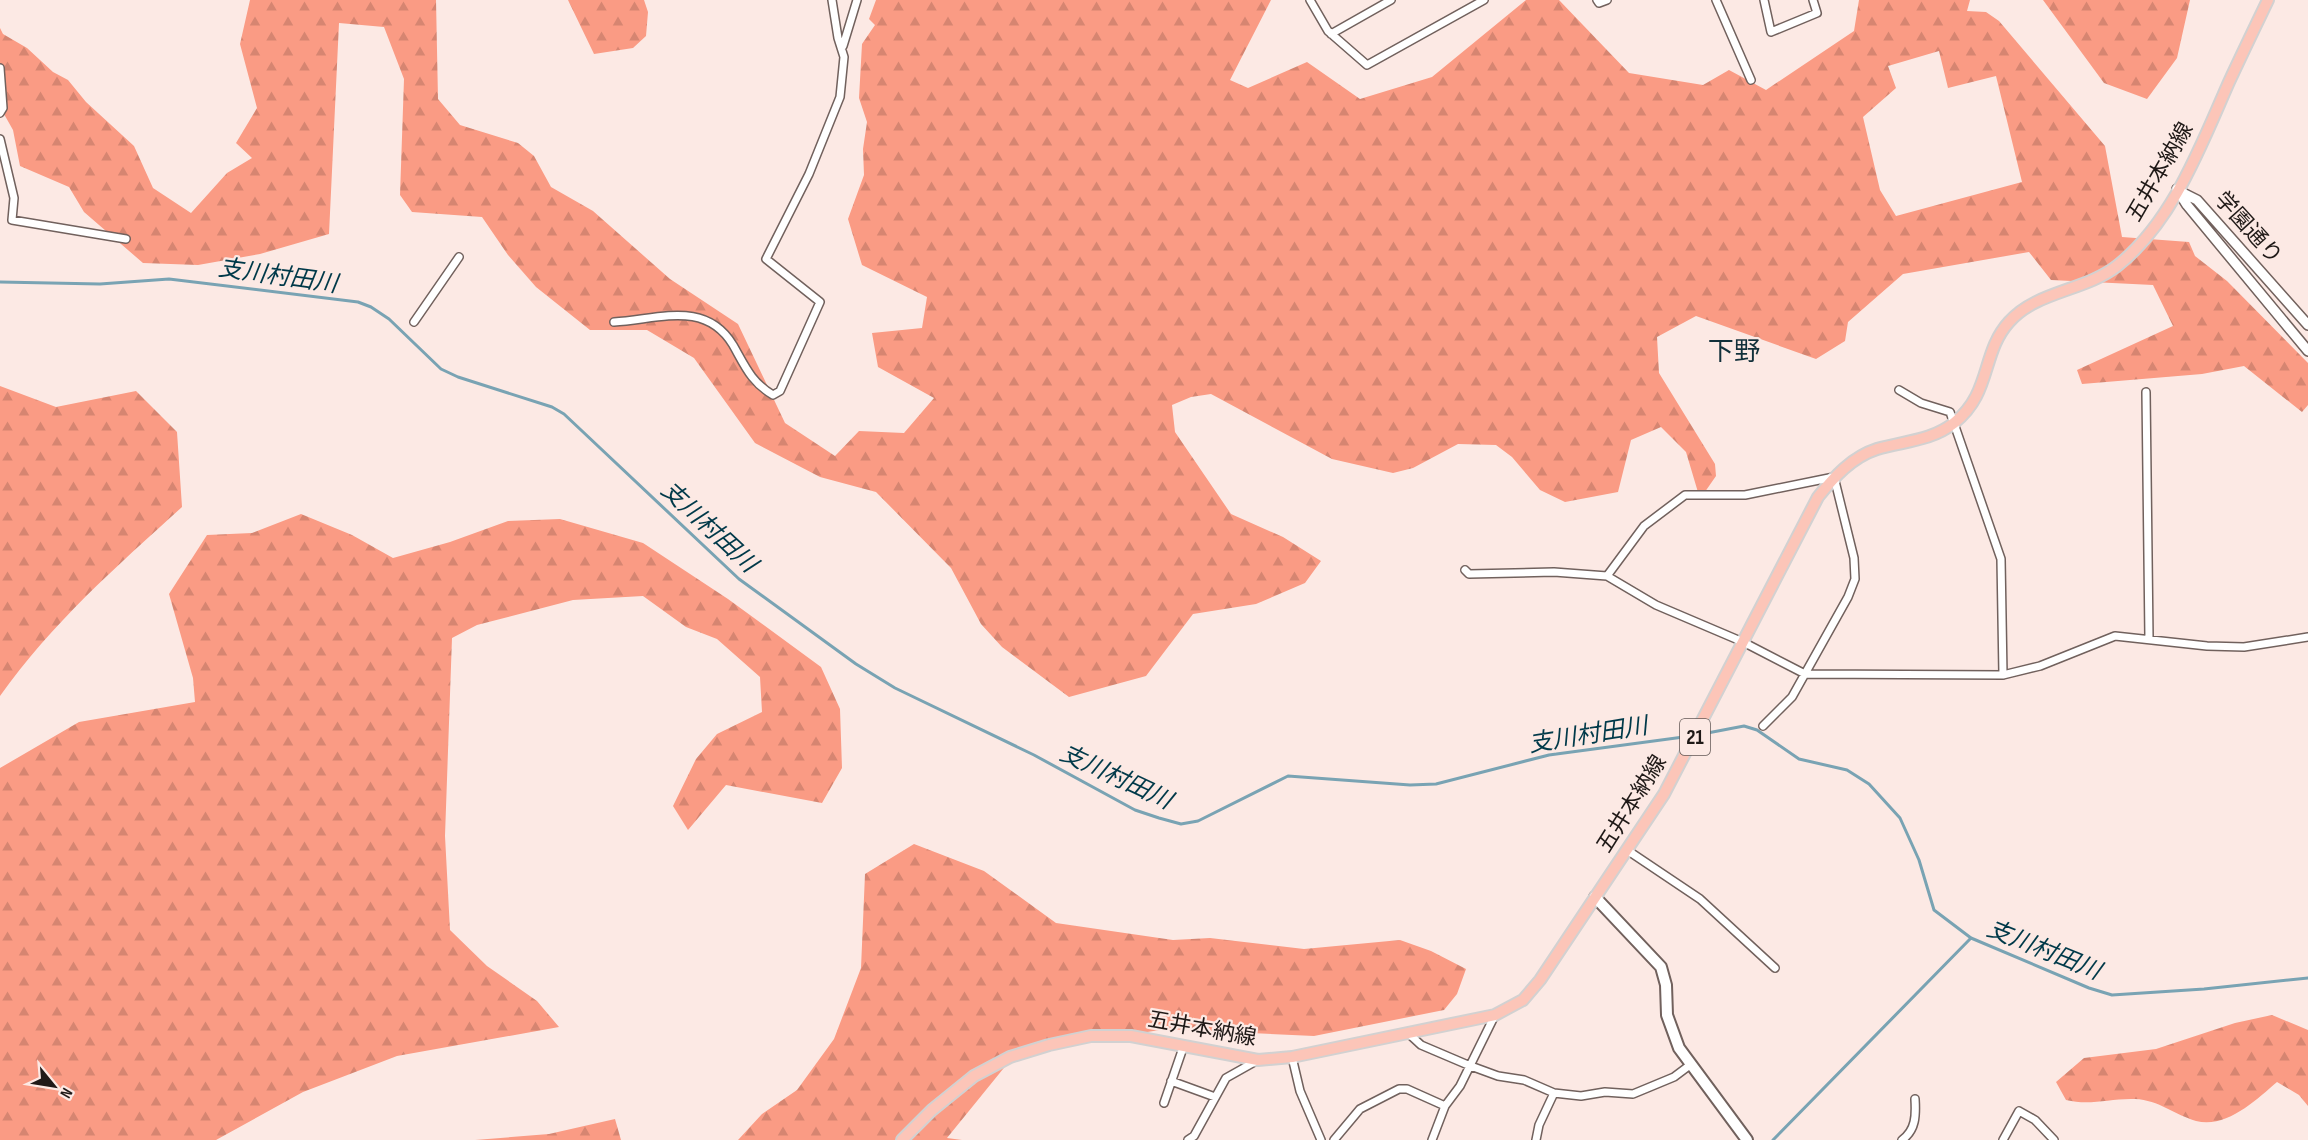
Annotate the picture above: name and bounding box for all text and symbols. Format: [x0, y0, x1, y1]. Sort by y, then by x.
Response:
street label: 五井本納線 [2121, 118, 2199, 226]
street label: 学園通り [2209, 186, 2287, 270]
water label: 支川村田川 [217, 253, 342, 299]
district label: 下野 [1708, 337, 1760, 368]
water label: 支川村田川 [655, 475, 765, 581]
water label: 支川村田川 [1526, 711, 1652, 759]
road number: 21 [1680, 719, 1710, 755]
water label: 支川村田川 [1055, 739, 1179, 817]
street label: 五井本納線 [1591, 750, 1673, 858]
water label: 支川村田川 [1983, 914, 2108, 987]
street label: 五井本納線 [1145, 1006, 1259, 1052]
north arrow [24, 1056, 84, 1116]
text: N [55, 1084, 76, 1101]

